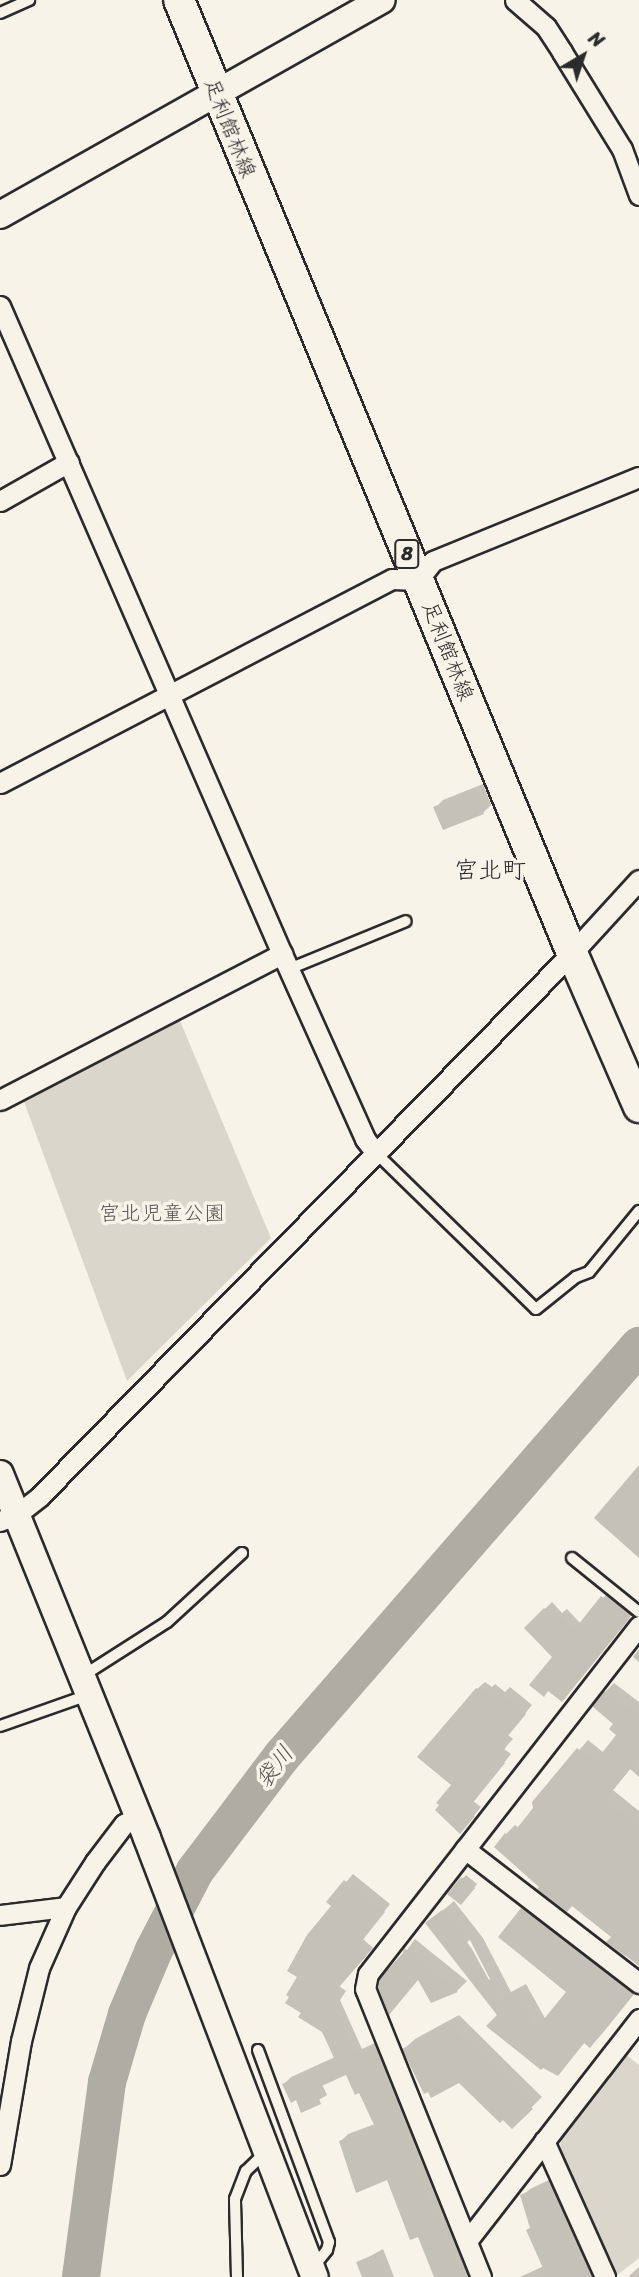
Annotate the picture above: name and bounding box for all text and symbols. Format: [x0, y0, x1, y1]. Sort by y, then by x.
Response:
north arrow [548, 21, 618, 91]
text: N [581, 22, 612, 56]
street label: 足利館林線 [199, 75, 261, 181]
road number: 8 [393, 538, 421, 569]
street label: 足利館林線 [417, 598, 479, 704]
district label: 宮北町 [454, 857, 526, 885]
park label: 宮北児童公園 [99, 1200, 225, 1226]
water label: 袋川 [250, 1740, 300, 1794]

